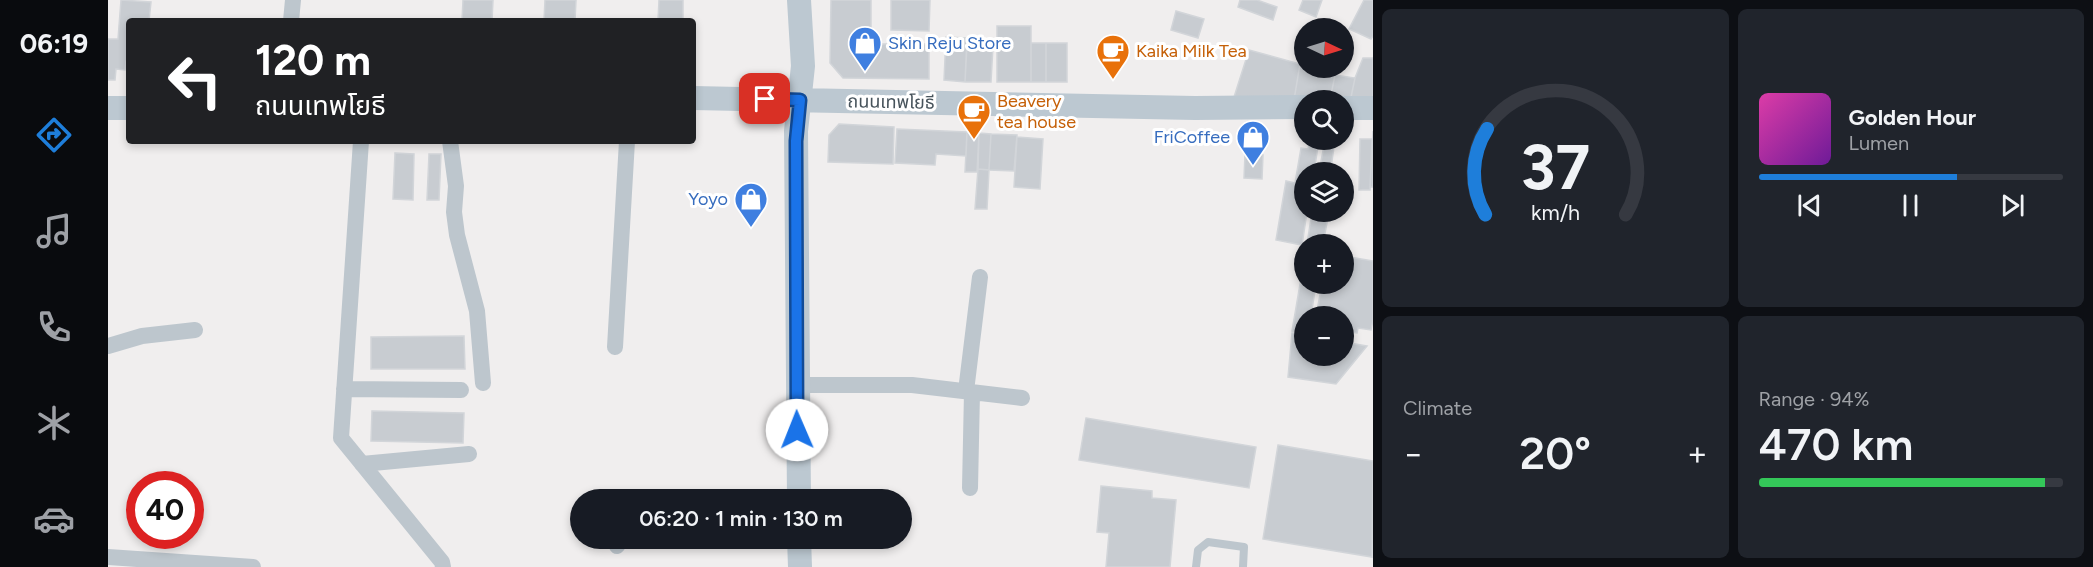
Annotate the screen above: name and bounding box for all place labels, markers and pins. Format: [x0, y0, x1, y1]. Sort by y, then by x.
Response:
shop icon: Skin Reju Store [847, 25, 883, 72]
place label: Skin Reju Store [888, 32, 1011, 54]
cafe icon: Kaika Milk Tea [1095, 33, 1131, 80]
place label: Kaika Milk Tea [1136, 40, 1247, 62]
pin [739, 73, 790, 124]
place label: Beavery tea house [997, 90, 1076, 133]
cafe icon: Beavery tea house [956, 93, 992, 140]
shop icon: FriCoffee [1235, 119, 1271, 166]
place label: FriCoffee [1154, 126, 1230, 148]
shop icon: Yoyo [733, 181, 769, 228]
place label: Yoyo [688, 188, 728, 210]

